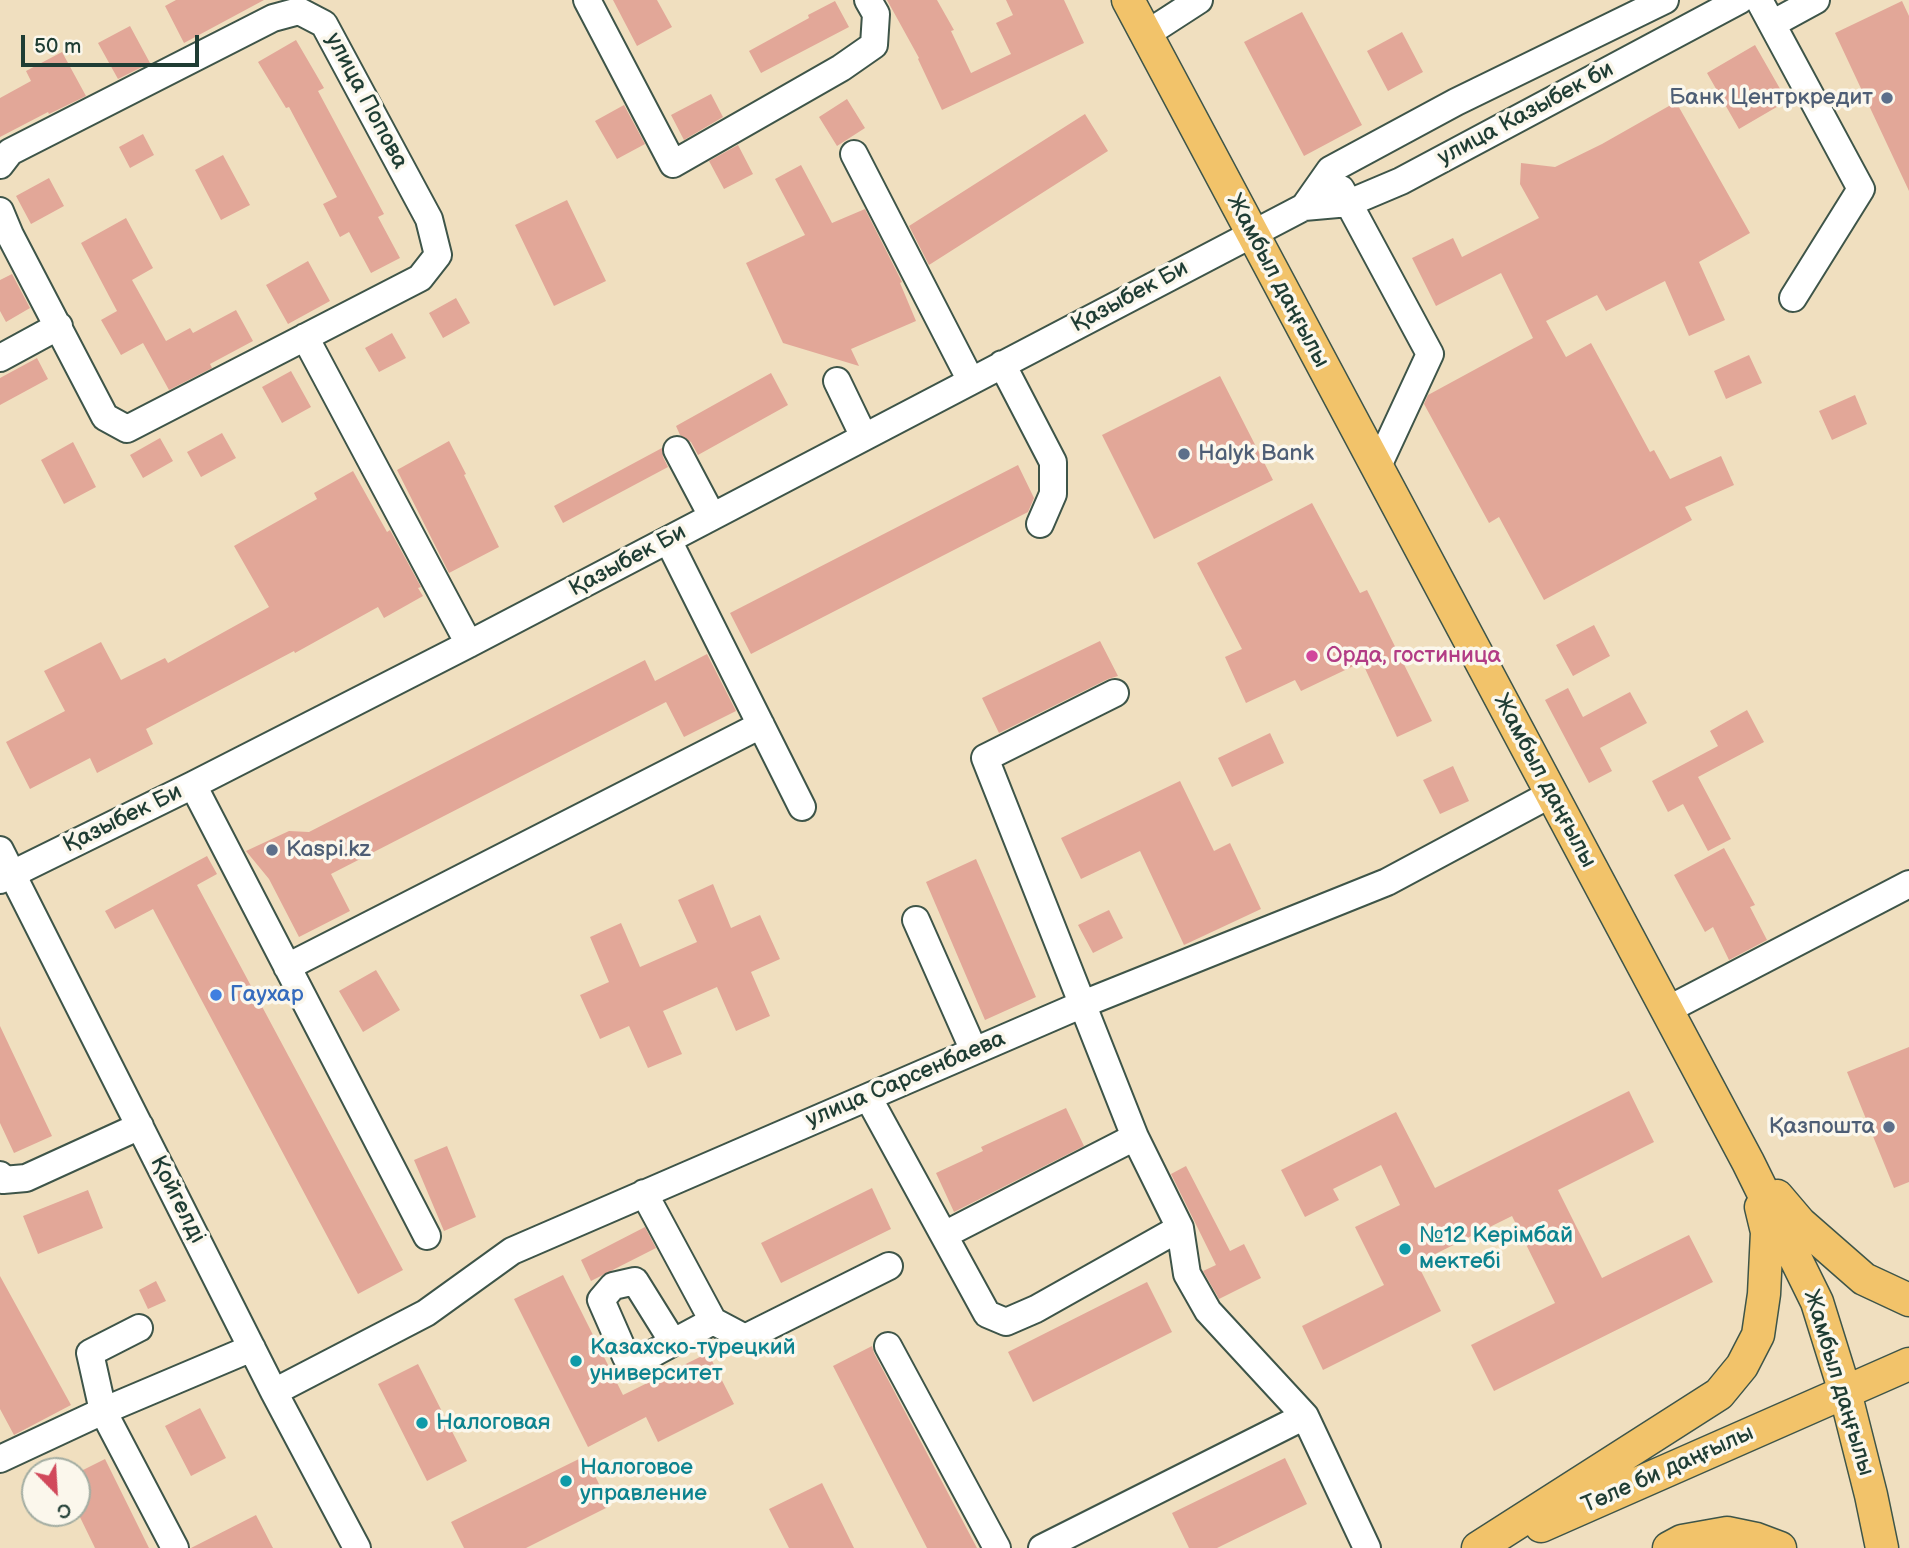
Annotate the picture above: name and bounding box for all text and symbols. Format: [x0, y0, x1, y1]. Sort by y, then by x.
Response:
scale bar [24, 21, 203, 65]
street label: улица Попова [319, 28, 413, 174]
text: 50 m [34, 34, 81, 59]
street label: улица Казыбек би [1433, 56, 1619, 172]
place label: Банк Центркредит [1669, 84, 1873, 112]
marker: Банк Центркредит [1879, 90, 1895, 106]
street label: Жамбыл даңғылы [1220, 189, 1334, 373]
street label: Қазыбек Би [1067, 255, 1193, 339]
place label: Halyk Bank [1198, 440, 1314, 468]
marker: Halyk Bank [1176, 446, 1192, 462]
street label: Қазыбек Би [565, 519, 691, 603]
place label: Орда, гостиница [1326, 642, 1501, 670]
marker: Орда, гостиница [1304, 648, 1320, 664]
street label: Жамбыл даңғылы [1487, 689, 1601, 873]
street label: Қазыбек Би [59, 778, 187, 860]
place label: Kaspi.kz [286, 836, 370, 864]
marker: Kaspi.kz [264, 842, 280, 858]
place label: Гаухар [230, 981, 304, 1009]
marker: Гаухар [208, 987, 224, 1003]
street label: улица Сарсенбаева [802, 1026, 1010, 1134]
place label: Қазпошта [1769, 1113, 1875, 1141]
marker: Қазпошта [1881, 1119, 1897, 1135]
street label: Қойгелді [143, 1152, 211, 1248]
place label: №12 Керімбай мектебі [1419, 1222, 1573, 1276]
marker: №12 Керімбай мектебі [1397, 1241, 1413, 1257]
street label: Жамбыл даңғылы [1797, 1287, 1879, 1479]
place label: Казахско-турецкий университет [590, 1334, 796, 1388]
marker: Казахско-турецкий университет [568, 1353, 584, 1369]
place label: Налоговая [436, 1409, 551, 1437]
marker: Налоговая [414, 1415, 430, 1431]
street label: Төле би даңғылы [1578, 1420, 1758, 1520]
place label: Налоговое управление [580, 1454, 707, 1508]
north arrow [21, 1457, 91, 1527]
marker: Налоговое управление [558, 1473, 574, 1489]
text: С [53, 1497, 75, 1523]

